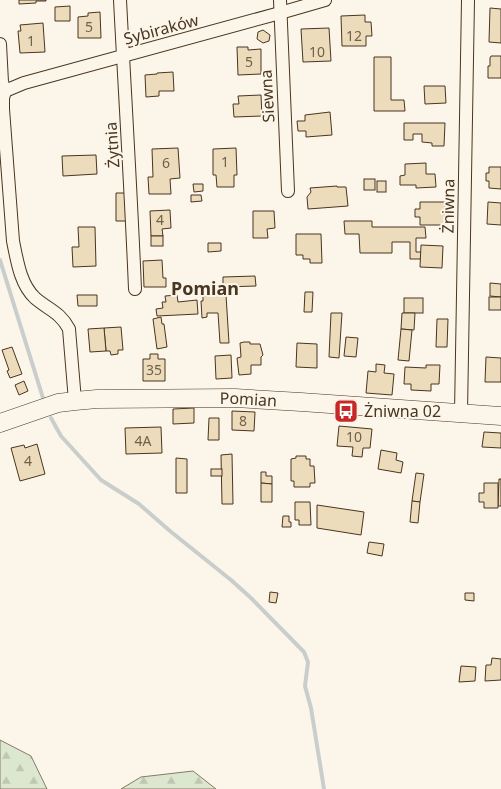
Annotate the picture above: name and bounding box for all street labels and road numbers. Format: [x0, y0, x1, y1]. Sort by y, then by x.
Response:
street label: Sybiraków [121, 8, 201, 50]
street label: Siewna [255, 69, 279, 123]
street label: Żytnia [99, 121, 125, 169]
street label: Żniwna [437, 179, 459, 233]
street label: Pomian [220, 387, 278, 412]

